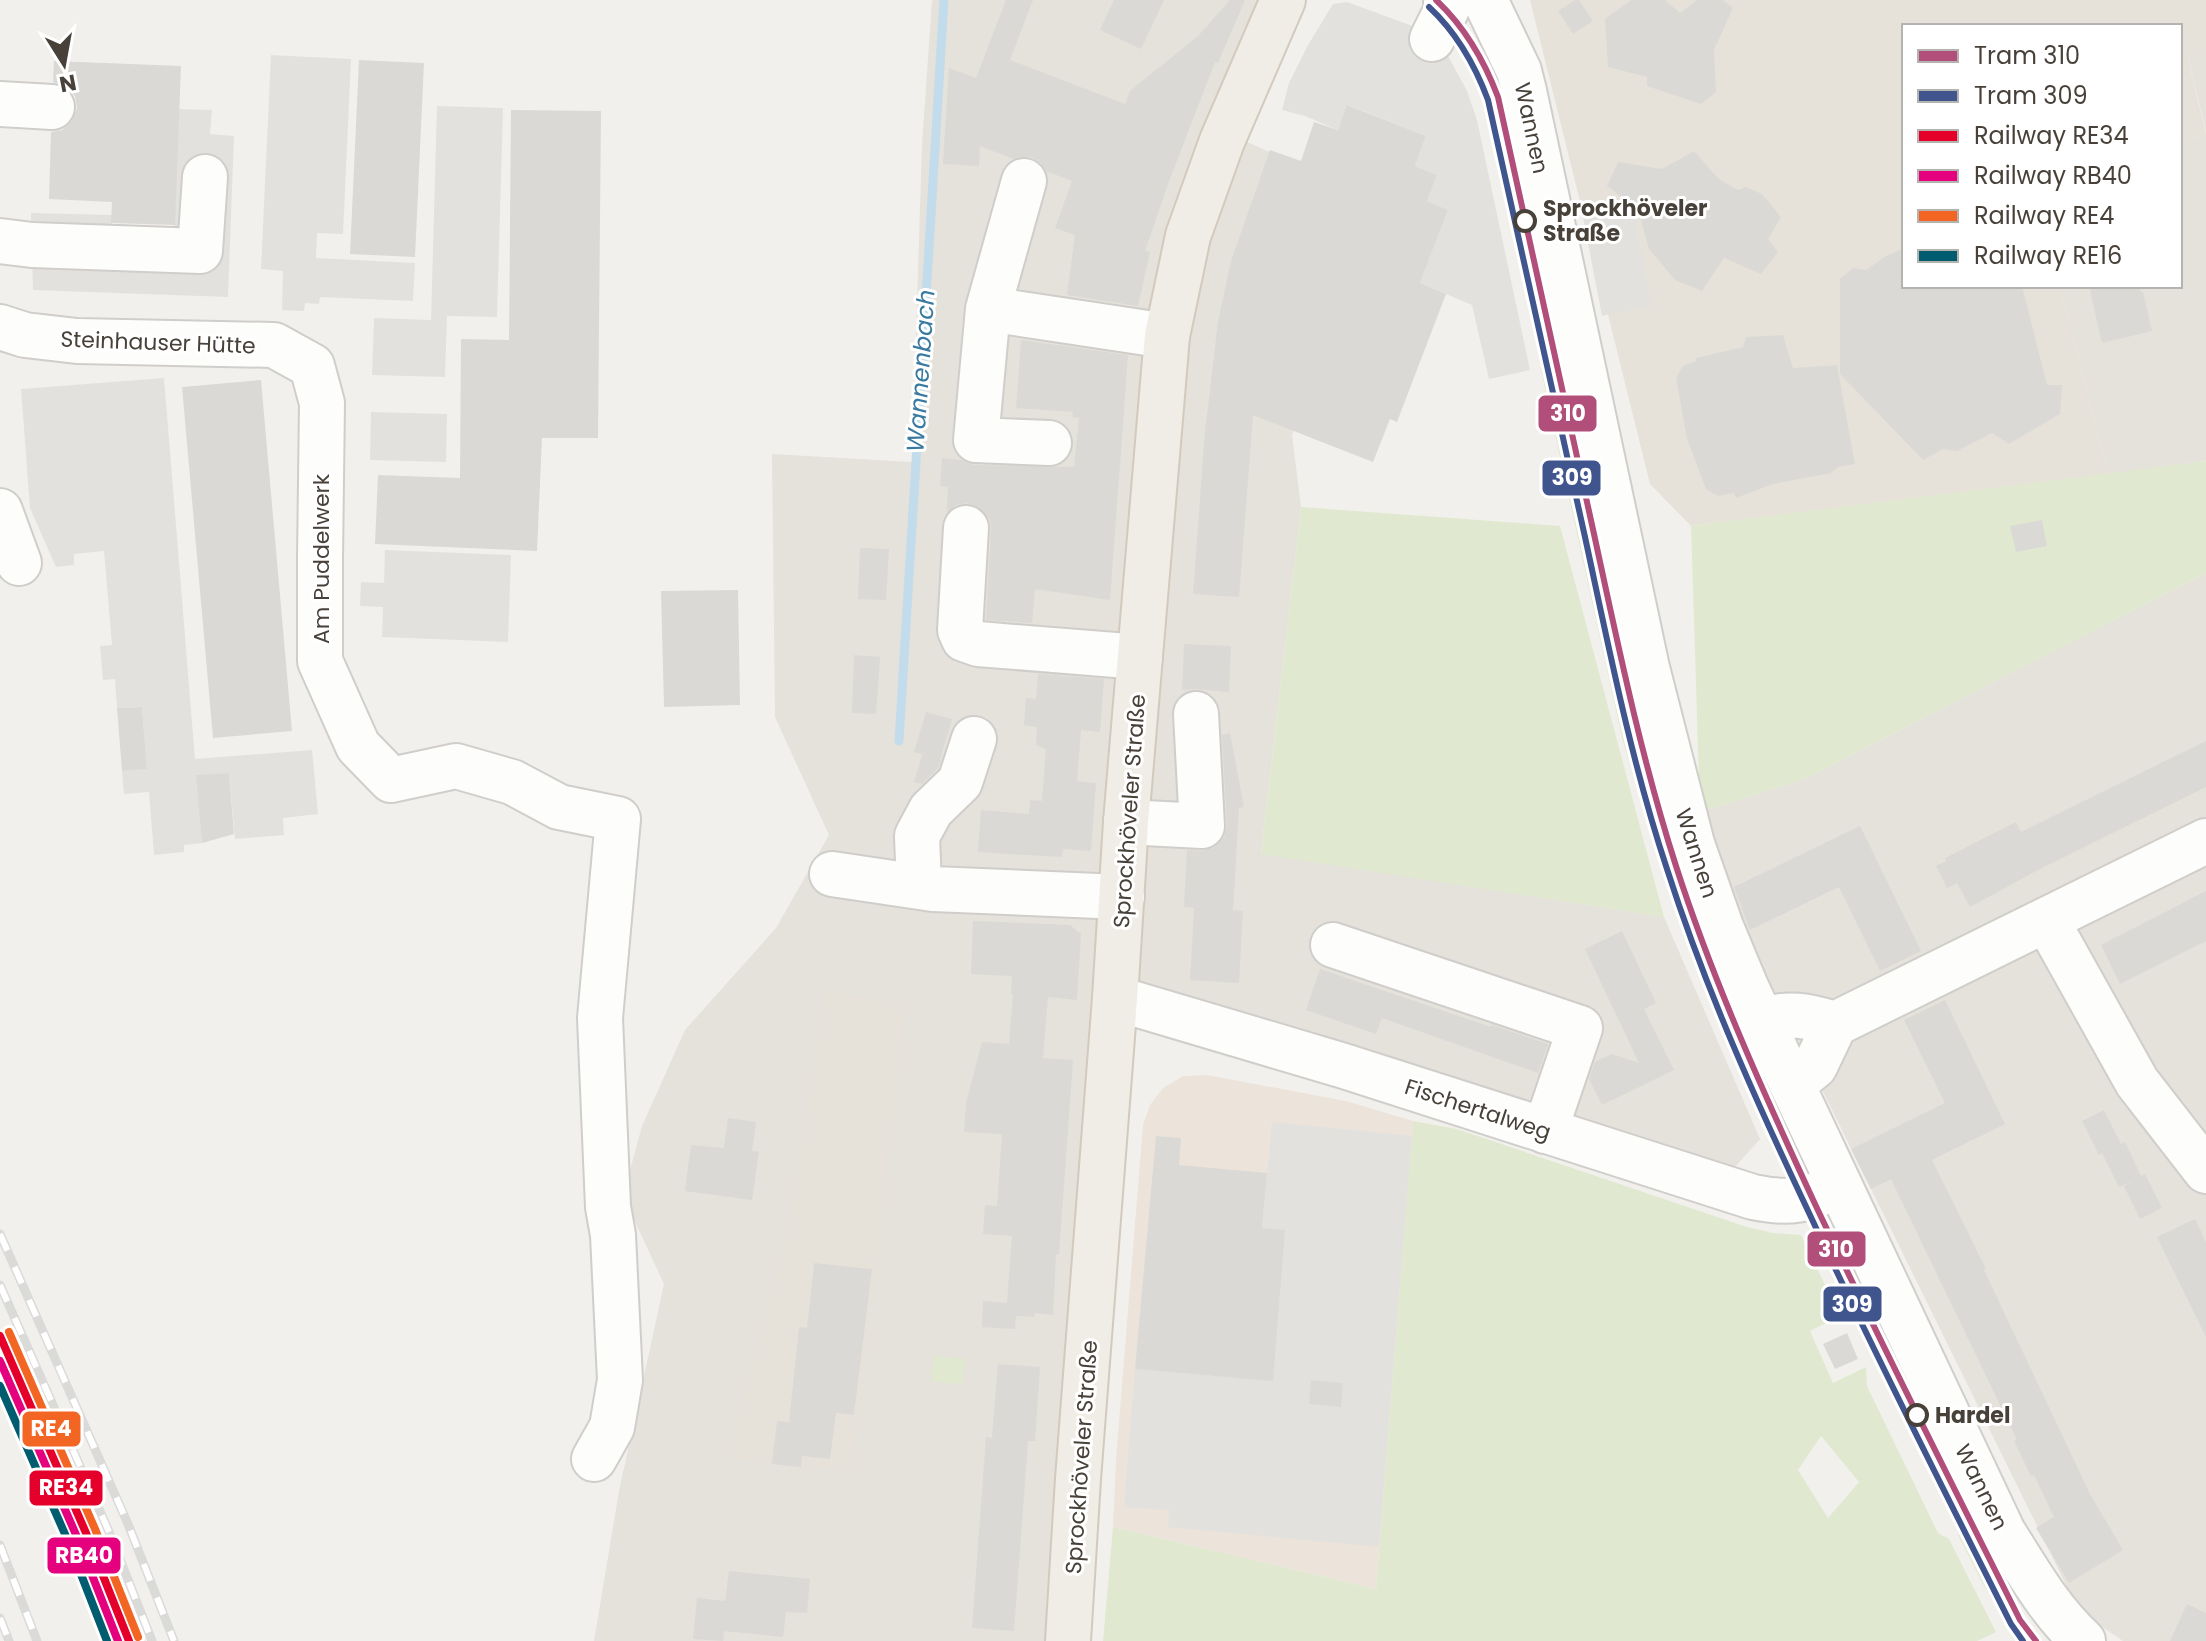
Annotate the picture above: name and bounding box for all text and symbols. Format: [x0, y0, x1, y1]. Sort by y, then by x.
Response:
north arrow [24, 24, 104, 104]
legend [1902, 24, 2182, 288]
text: Tram 310 [1974, 39, 2080, 72]
text: N [57, 66, 79, 100]
text: Tram 309 [1974, 79, 2088, 112]
street label: Wannen [1507, 80, 1556, 176]
text: Railway RE34 [1974, 119, 2129, 152]
text: Railway RB40 [1974, 159, 2132, 192]
place label: Sprockhöveler Straße [1543, 193, 1707, 249]
text: Railway RE4 [1974, 199, 2114, 232]
marker: Sprockhöveler Straße [1514, 210, 1536, 232]
text: Railway RE16 [1974, 239, 2122, 272]
water label: Wannenbach [898, 289, 943, 453]
street label: Steinhauser Hütte [60, 324, 256, 361]
line badge: 310 [1537, 394, 1598, 433]
text: 310 [1550, 398, 1586, 429]
line badge: 309 [1541, 459, 1602, 497]
text: 309 [1551, 462, 1593, 493]
street label: Am Puddelwerk [306, 473, 337, 644]
street label: Sprockhöveler Straße [1106, 693, 1153, 929]
street label: Wannen [1668, 805, 1726, 902]
street label: Fischertalweg [1401, 1071, 1555, 1148]
line badge: 310 [1806, 1230, 1867, 1268]
text: 310 [1818, 1234, 1854, 1265]
line badge: 309 [1822, 1285, 1883, 1323]
text: 309 [1831, 1289, 1873, 1320]
street label: Sprockhöveler Straße [1058, 1339, 1105, 1575]
place label: Hardel [1935, 1400, 2010, 1431]
marker: Hardel [1906, 1404, 1928, 1426]
line badge: RE4 [21, 1410, 82, 1448]
text: RE4 [30, 1413, 72, 1444]
street label: Wannen [1947, 1439, 2016, 1535]
line badge: RE34 [28, 1469, 104, 1507]
text: RE34 [39, 1472, 93, 1503]
line badge: RB40 [46, 1536, 122, 1575]
text: RB40 [55, 1540, 113, 1571]

